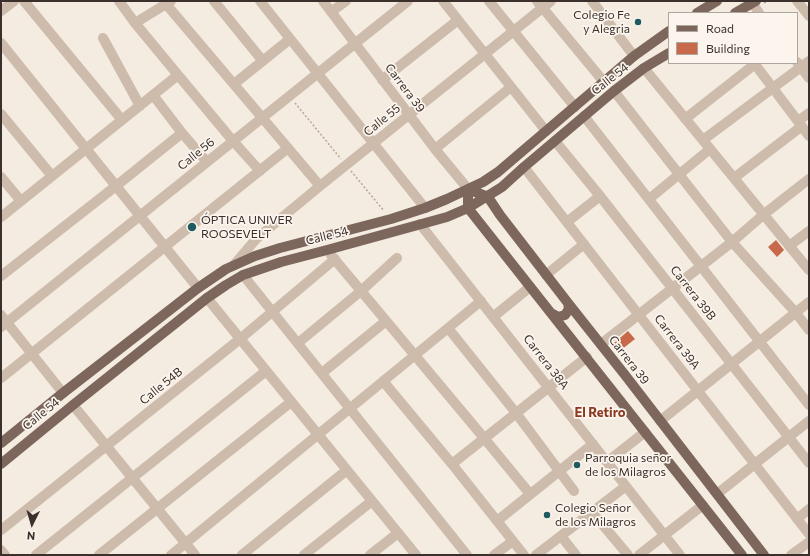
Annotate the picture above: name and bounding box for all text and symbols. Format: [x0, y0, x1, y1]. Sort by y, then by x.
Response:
place label: Colegio Fe y Alegria [573, 8, 630, 36]
legend [668, 12, 798, 64]
marker: Colegio Fe y Alegria [633, 17, 643, 27]
text: Road [706, 21, 734, 35]
text: Building [706, 41, 750, 55]
street label: Calle 54 [589, 60, 631, 98]
street label: Carrera 39 [382, 61, 428, 115]
street label: Calle 55 [361, 101, 403, 139]
street label: Calle 56 [175, 135, 217, 173]
place label: ÓPTICA UNIVER ROOSEVELT [201, 213, 293, 241]
marker: ÓPTICA UNIVER ROOSEVELT [186, 221, 198, 233]
street label: Calle 54 [304, 224, 350, 248]
street label: Carrera 39B [667, 263, 719, 323]
street label: Carrera 39A [651, 312, 703, 372]
street label: Carrera 38A [520, 332, 572, 392]
street label: Carrera 39 [606, 333, 652, 387]
street label: Calle 54B [137, 364, 185, 408]
street label: Calle 54 [20, 395, 62, 433]
district label: El Retiro [574, 405, 626, 421]
place label: Parroquia señor de los Milagros [585, 451, 671, 479]
marker: Parroquia señor de los Milagros [572, 460, 582, 470]
place label: Colegio Señor de los Milagros [555, 501, 636, 529]
north arrow [12, 504, 52, 544]
marker: Colegio Señor de los Milagros [542, 510, 552, 520]
text: N [26, 530, 36, 543]

